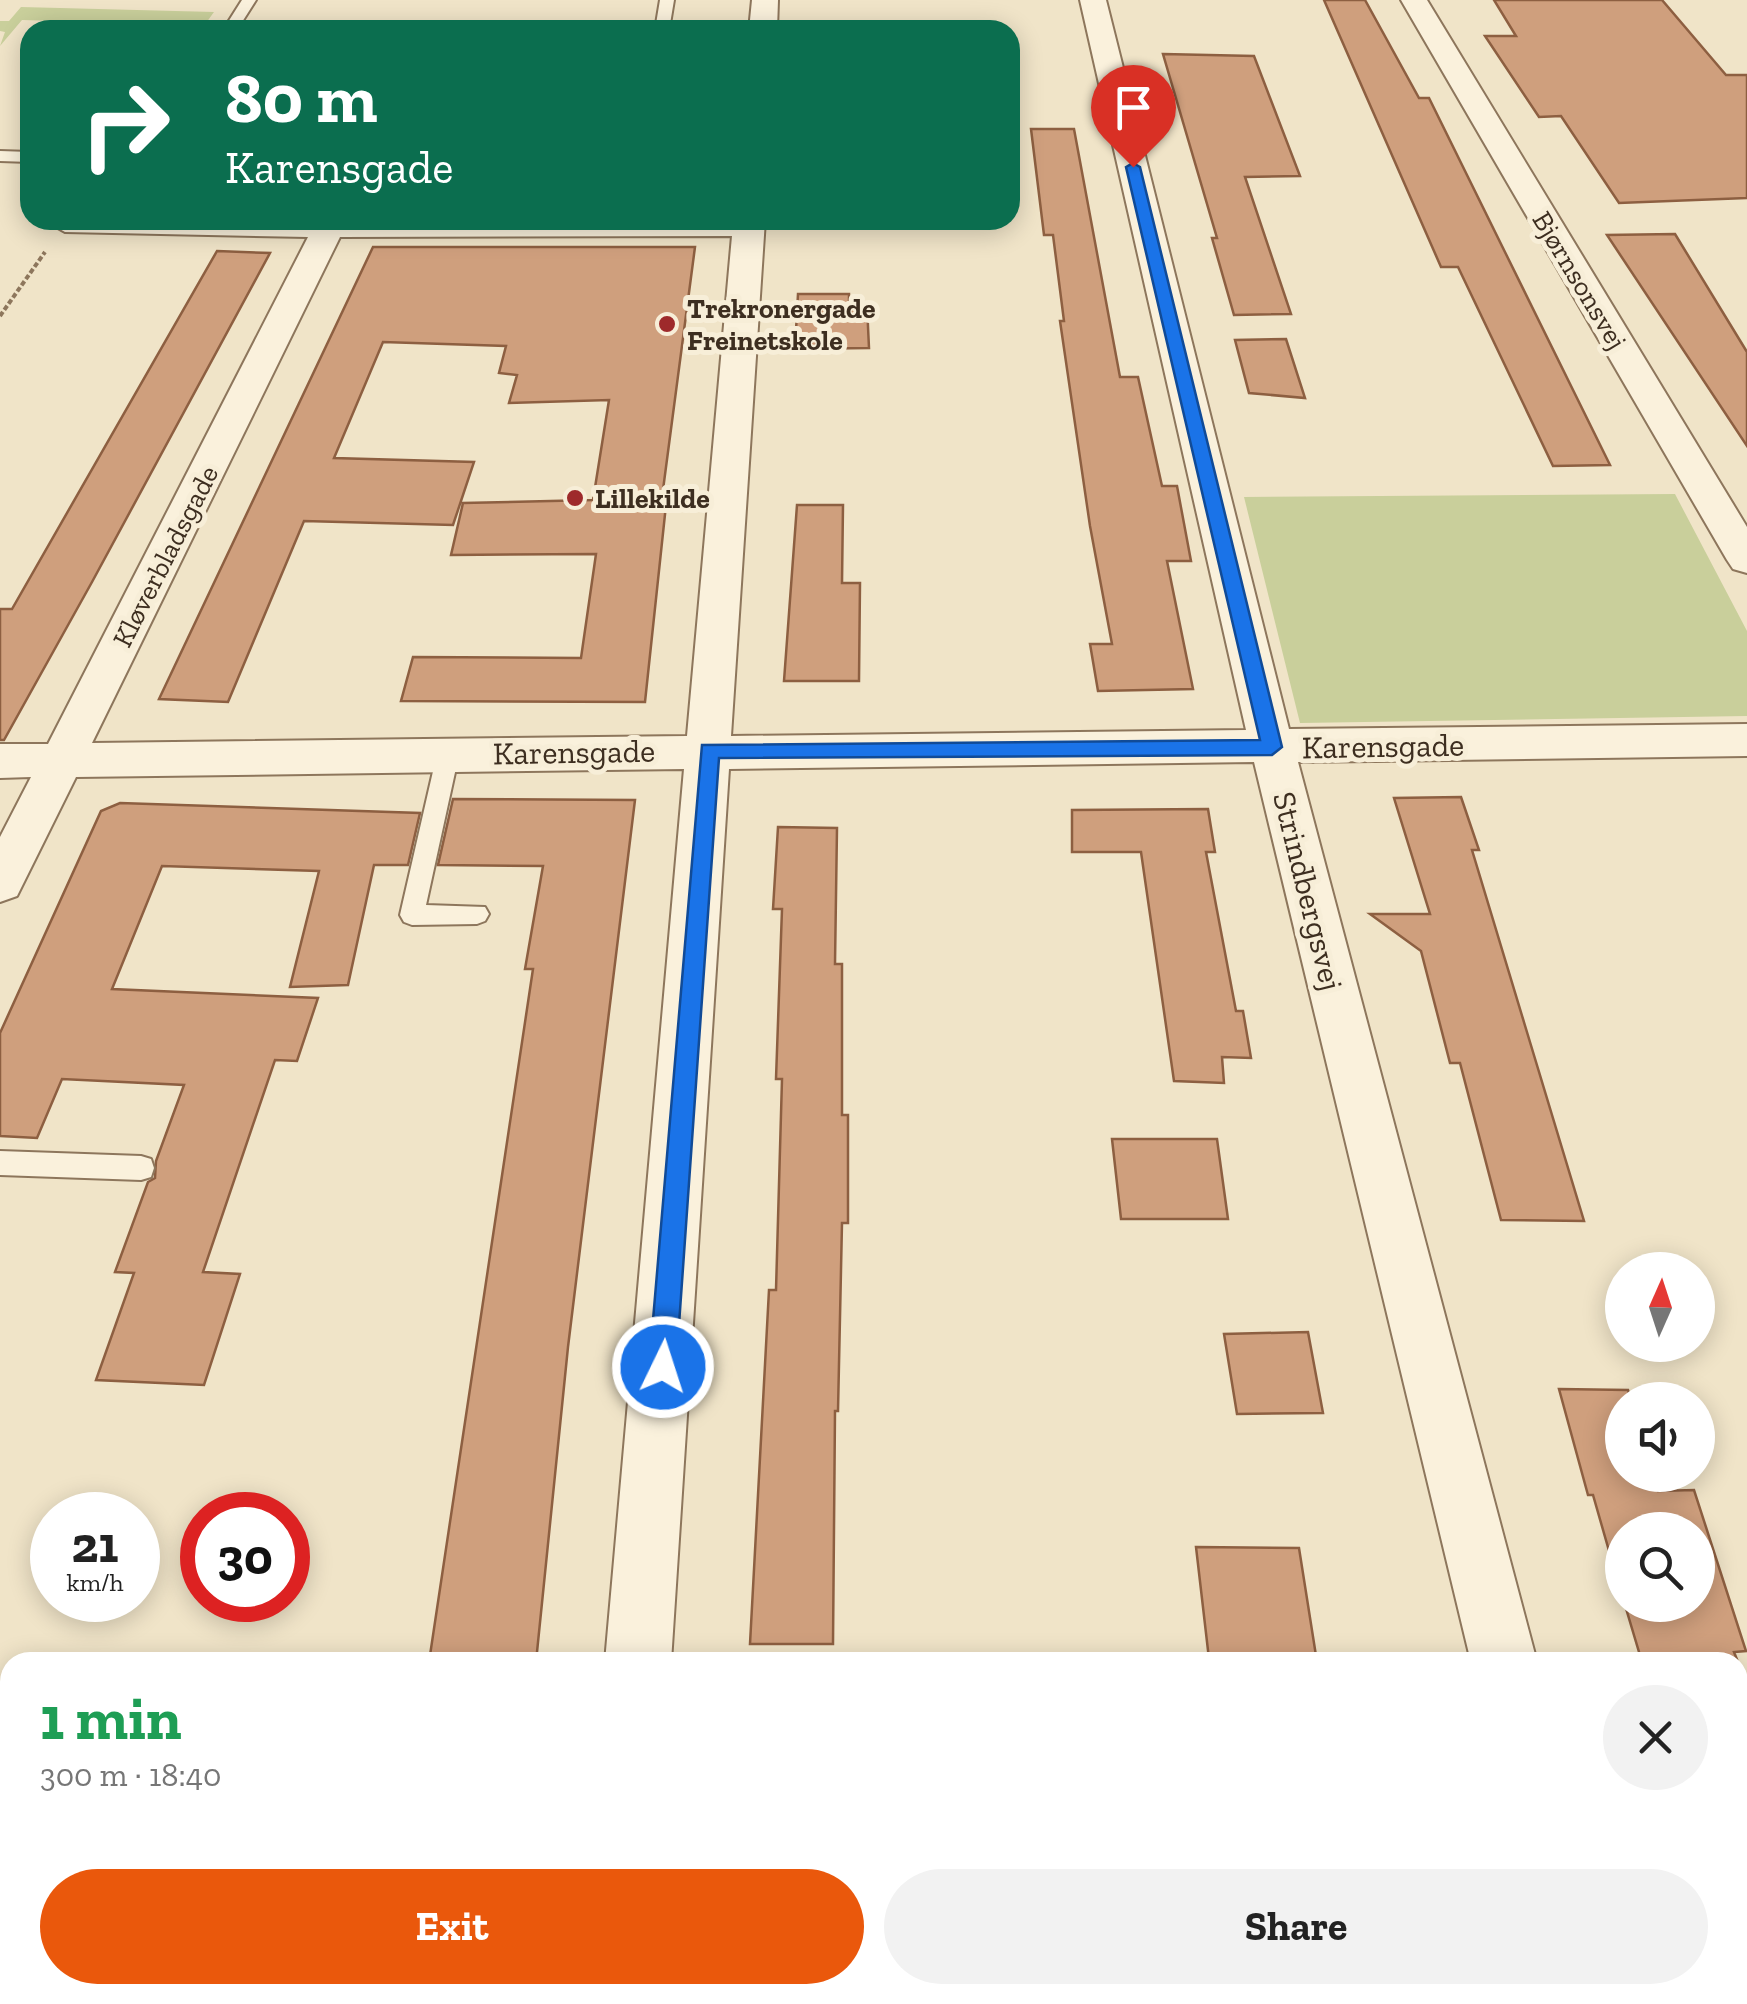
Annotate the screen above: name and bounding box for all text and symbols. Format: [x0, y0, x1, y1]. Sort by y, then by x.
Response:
text: 80 m [225, 56, 377, 140]
icon: right [60, 60, 190, 190]
pin [1091, 65, 1176, 168]
icon: arrive [1106, 80, 1161, 135]
text: Karensgade [225, 141, 453, 195]
street label: Bjørnsonsvej [1525, 205, 1634, 355]
place label: Trekronergade Freinetskole [687, 292, 876, 357]
marker: Trekronergade Freinetskole [656, 313, 678, 335]
street label: Kløverbladsgade [106, 460, 225, 652]
place label: Lillekilde [595, 482, 710, 515]
marker: Lillekilde [564, 487, 586, 509]
street label: Karensgade [1301, 726, 1465, 766]
street label: Karensgade [492, 732, 656, 772]
street label: Strindbergsvej [1265, 788, 1351, 994]
north arrow [1605, 1252, 1715, 1362]
map controls [1605, 1252, 1715, 1622]
position arrow [611, 1315, 715, 1419]
button: sound [1605, 1382, 1715, 1492]
speed limit sign: 30 [180, 1492, 310, 1622]
button: search [1605, 1512, 1715, 1622]
text: 21 [71, 1515, 119, 1575]
text: km/h [66, 1567, 124, 1597]
text: 1 min [40, 1682, 182, 1754]
button: close [1603, 1685, 1708, 1790]
text: 300 m · 18:40 [40, 1756, 221, 1794]
button: Exit [40, 1869, 864, 1984]
button: Share [884, 1869, 1708, 1984]

